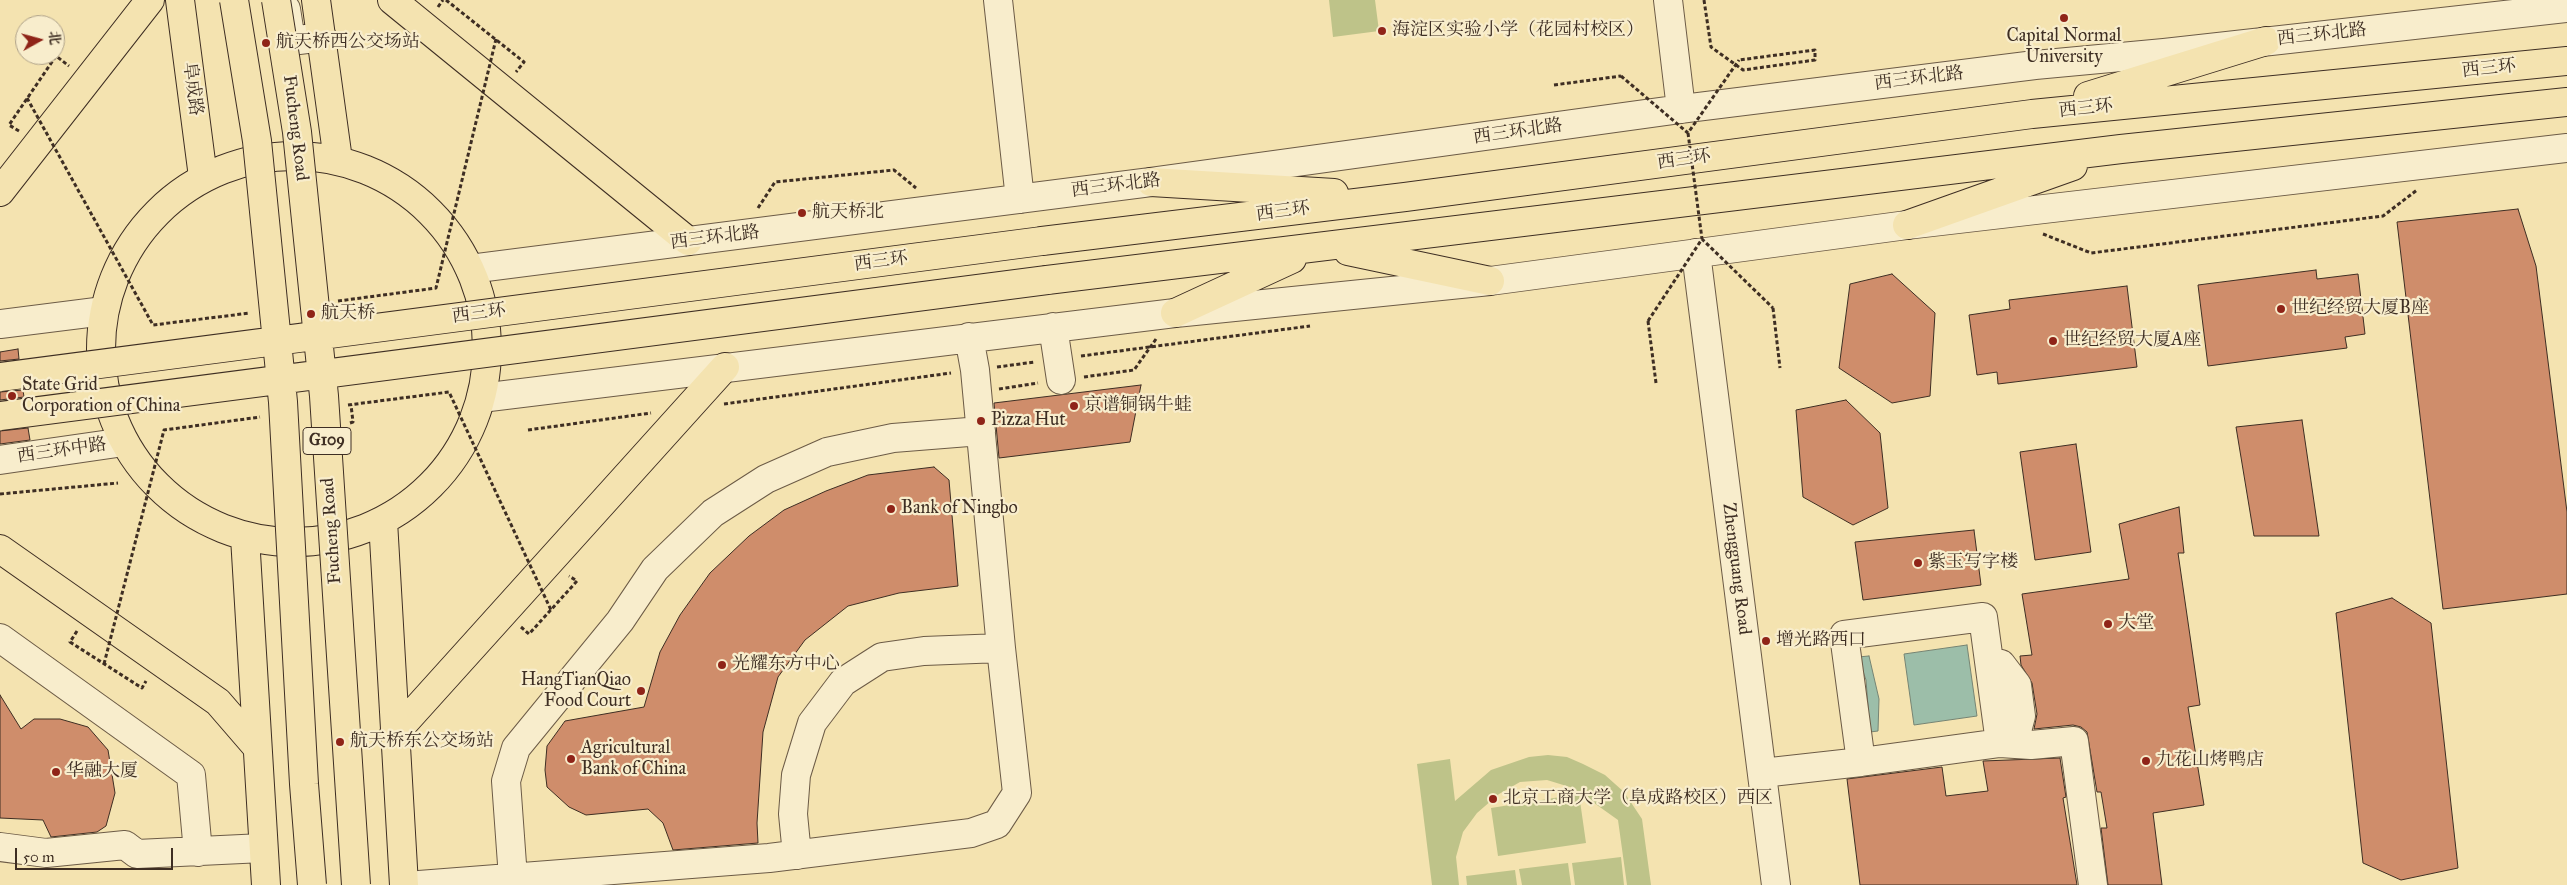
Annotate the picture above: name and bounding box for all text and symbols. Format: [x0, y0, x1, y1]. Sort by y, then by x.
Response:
marker: Capital Normal University [2058, 12, 2070, 24]
north arrow [15, 15, 65, 65]
place label: 海淀区实验小学（花园村校区） [1392, 20, 1644, 42]
street label: 西三环北路 [2276, 20, 2368, 50]
marker: 海淀区实验小学（花园村校区） [1376, 25, 1388, 37]
place label: Capital Normal University [2007, 26, 2121, 68]
text: 北 [45, 30, 64, 46]
place label: 航天桥西公交场站 [276, 32, 420, 54]
marker: 航天桥西公交场站 [260, 37, 272, 49]
street label: 西三环 [2461, 55, 2517, 83]
street label: 阜成路 [178, 61, 206, 117]
street label: 西三环北路 [1873, 63, 1965, 95]
street label: Fucheng Road [278, 74, 312, 182]
street label: 西三环 [2058, 95, 2114, 123]
street label: 西三环北路 [1472, 115, 1564, 149]
street label: 西三环 [1656, 146, 1712, 174]
street label: 西三环北路 [1070, 170, 1162, 202]
street label: 西三环 [1255, 198, 1311, 226]
place label: 航天桥北 [812, 202, 884, 224]
marker: 航天桥北 [796, 207, 808, 219]
street label: 西三环北路 [669, 222, 761, 254]
street label: 西三环 [853, 248, 909, 276]
place label: 世纪经贸大厦B座 [2291, 298, 2429, 320]
street label: 西三环 [451, 300, 507, 328]
place label: 航天桥 [321, 303, 375, 325]
marker: 世纪经贸大厦B座 [2275, 303, 2287, 315]
marker: 航天桥 [305, 308, 317, 320]
place label: 世纪经贸大厦A座 [2063, 330, 2201, 352]
marker: 世纪经贸大厦A座 [2047, 335, 2059, 347]
place label: State Grid Corporation of China [22, 375, 180, 418]
marker: State Grid Corporation of China [6, 390, 18, 402]
place label: 京谱铜锅牛蛙 [1084, 395, 1192, 417]
marker: 京谱铜锅牛蛙 [1068, 400, 1080, 412]
place label: Pizza Hut [991, 410, 1066, 432]
marker: Pizza Hut [975, 415, 987, 427]
road number: G109 [303, 428, 351, 454]
street label: 西三环中路 [16, 434, 108, 468]
street label: Fucheng Road [318, 477, 346, 585]
place label: Bank of Ningbo [901, 498, 1018, 520]
street label: Zhengguang Road [1717, 502, 1755, 636]
marker: Bank of Ningbo [885, 503, 897, 515]
place label: 紫玉写字楼 [1928, 552, 2018, 574]
marker: 紫玉写字楼 [1912, 557, 1924, 569]
place label: 大堂 [2118, 613, 2154, 635]
marker: 大堂 [2102, 618, 2114, 630]
place label: 增光路西口 [1776, 630, 1866, 652]
marker: 增光路西口 [1760, 635, 1772, 647]
place label: 光耀东方中心 [732, 654, 840, 676]
marker: 光耀东方中心 [716, 659, 728, 671]
place label: HangTianQiao Food Court [521, 670, 631, 712]
marker: HangTianQiao Food Court [635, 685, 647, 697]
place label: 航天桥东公交场站 [350, 731, 494, 753]
marker: 航天桥东公交场站 [334, 736, 346, 748]
place label: Agricultural Bank of China [581, 738, 686, 781]
place label: 九花山烤鸭店 [2156, 750, 2264, 772]
marker: Agricultural Bank of China [565, 753, 577, 765]
marker: 九花山烤鸭店 [2140, 755, 2152, 767]
place label: 华融大厦 [66, 761, 138, 783]
marker: 华融大厦 [50, 766, 62, 778]
place label: 北京工商大学（阜成路校区）西区 [1503, 788, 1773, 810]
marker: 北京工商大学（阜成路校区）西区 [1487, 793, 1499, 805]
scale bar [18, 838, 175, 870]
text: 50 m [23, 848, 55, 866]

